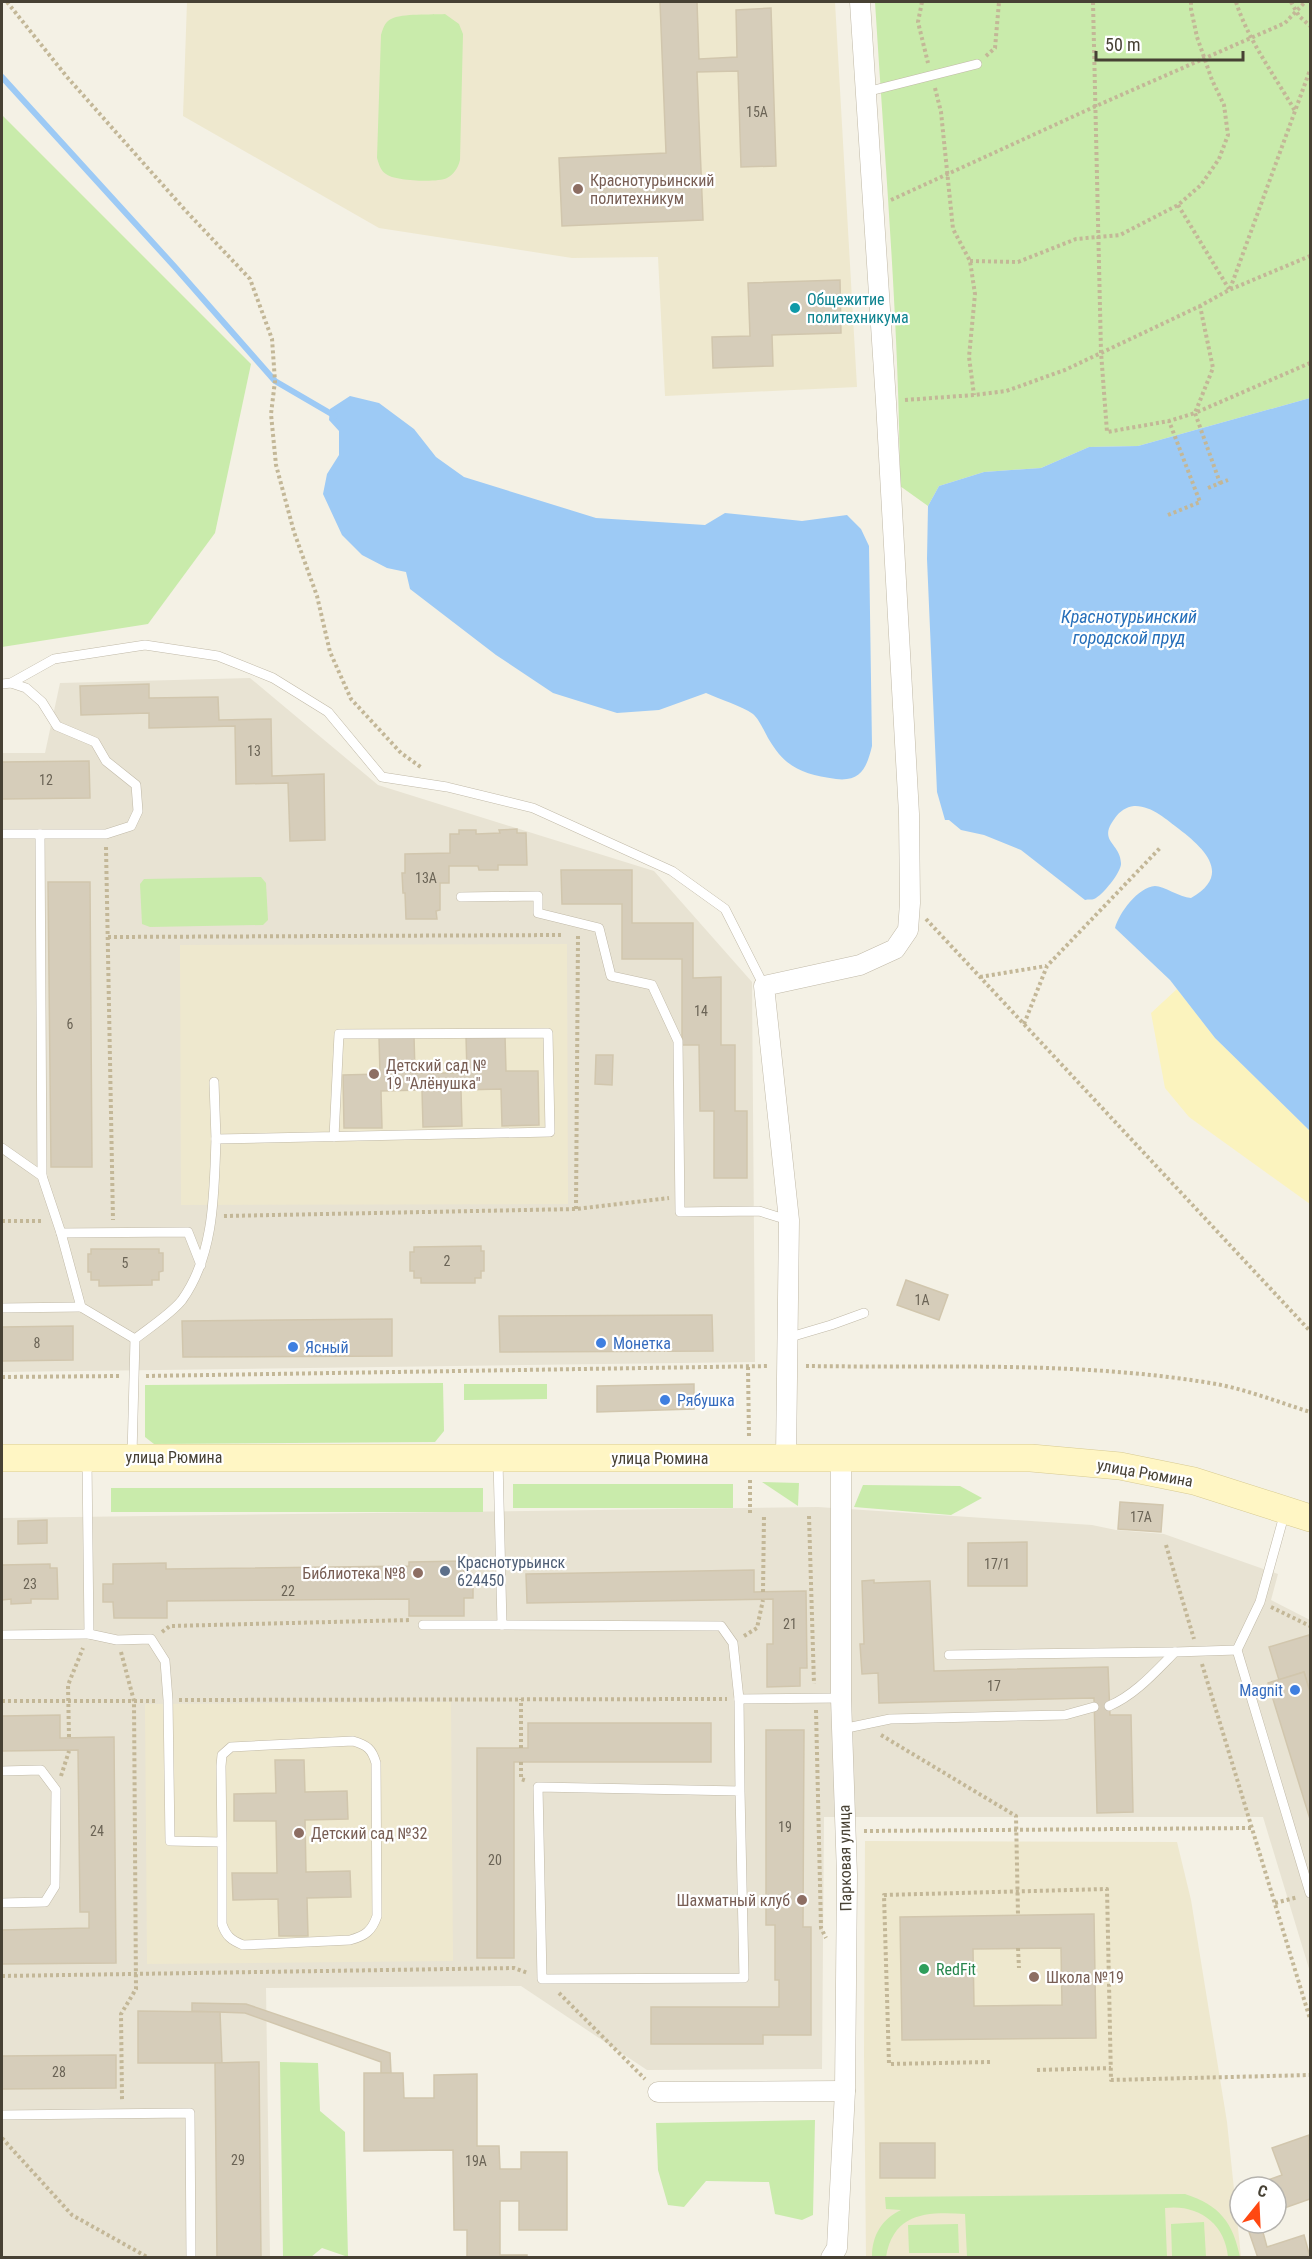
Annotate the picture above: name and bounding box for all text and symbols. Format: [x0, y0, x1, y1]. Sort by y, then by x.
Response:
scale bar [1096, 24, 1243, 62]
text: 50 m [1105, 34, 1140, 55]
house number: 15А [746, 104, 768, 120]
place label: Краснотурьинский политехникум [590, 171, 715, 208]
marker: Краснотурьинский политехникум [571, 182, 585, 196]
place label: Общежитие политехникума [807, 290, 909, 327]
marker: Общежитие политехникума [788, 301, 802, 315]
water label: Краснотурьинский городской пруд [1061, 606, 1197, 648]
house number: 13 [247, 743, 261, 759]
house number: 12 [39, 772, 53, 788]
house number: 13А [415, 870, 437, 886]
house number: 14 [694, 1003, 708, 1019]
house number: 6 [67, 1016, 74, 1032]
place label: Детский сад № 19 "Алёнушка" [386, 1056, 487, 1093]
marker: Детский сад № 19 "Алёнушка" [367, 1067, 381, 1081]
house number: 2 [444, 1253, 451, 1269]
house number: 5 [122, 1255, 129, 1271]
house number: 1А [915, 1292, 929, 1308]
place label: Монетка [613, 1334, 671, 1353]
house number: 8 [34, 1335, 41, 1351]
marker: Монетка [594, 1336, 608, 1350]
place label: Ясный [305, 1338, 349, 1357]
marker: Ясный [286, 1340, 300, 1354]
place label: Рябушка [677, 1391, 735, 1410]
marker: Рябушка [658, 1393, 672, 1407]
street label: улица Рюмина [126, 1448, 222, 1467]
street label: улица Рюмина [612, 1449, 708, 1468]
street label: улица Рюмина [1096, 1455, 1194, 1491]
house number: 17А [1130, 1509, 1152, 1525]
place label: Краснотурьинск 624450 [457, 1553, 566, 1590]
house number: 17/1 [984, 1556, 1010, 1572]
place label: Библиотека №8 [302, 1564, 406, 1583]
marker: Краснотурьинск 624450 [438, 1564, 452, 1578]
marker: Библиотека №8 [411, 1566, 425, 1580]
house number: 23 [23, 1576, 37, 1592]
house number: 22 [281, 1583, 295, 1599]
house number: 21 [783, 1616, 797, 1632]
house number: 17 [987, 1678, 1001, 1694]
place label: Magnit [1239, 1681, 1283, 1700]
marker: Magnit [1288, 1683, 1302, 1697]
street label: Парковая улица [835, 1804, 855, 1912]
house number: 19 [778, 1819, 792, 1835]
house number: 24 [90, 1823, 104, 1839]
place label: Детский сад №32 [311, 1824, 428, 1843]
marker: Детский сад №32 [292, 1826, 306, 1840]
house number: 20 [488, 1852, 502, 1868]
place label: Шахматный клуб [676, 1891, 790, 1910]
marker: Шахматный клуб [795, 1893, 809, 1907]
place label: RedFit [936, 1960, 976, 1979]
marker: RedFit [917, 1962, 931, 1976]
place label: Школа №19 [1046, 1968, 1124, 1987]
marker: Школа №19 [1027, 1970, 1041, 1984]
house number: 28 [52, 2064, 66, 2080]
house number: 29 [231, 2152, 245, 2168]
house number: 19А [465, 2153, 487, 2169]
north arrow [1228, 2175, 1288, 2235]
text: С [1255, 2181, 1270, 2202]

